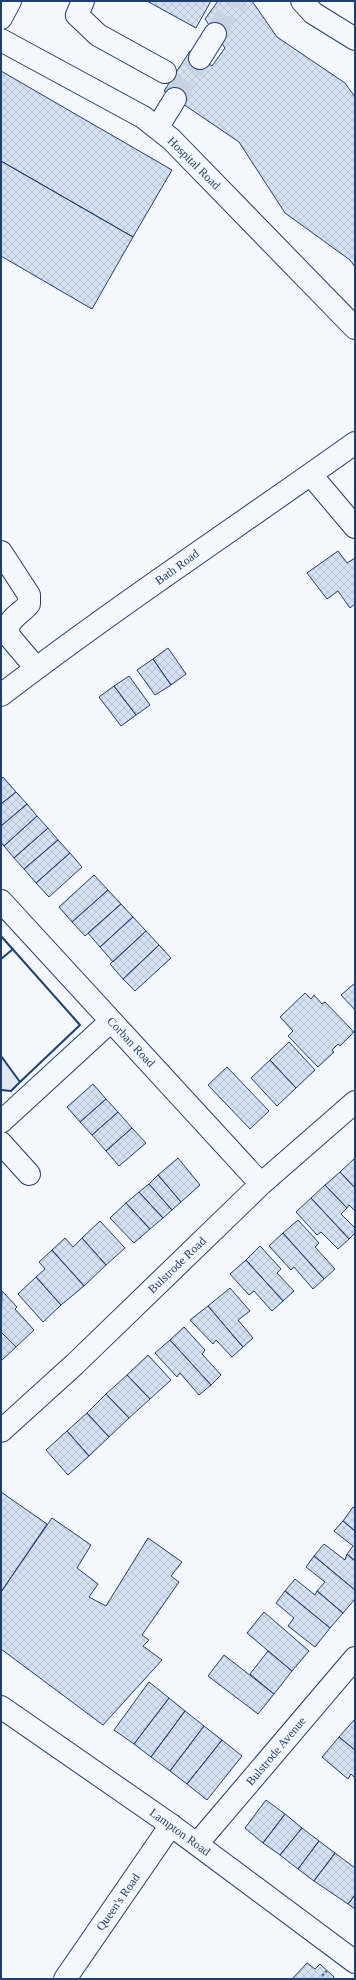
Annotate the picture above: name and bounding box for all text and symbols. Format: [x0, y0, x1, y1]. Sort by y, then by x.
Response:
street label: Hospital Road [165, 134, 223, 192]
street label: Bath Road [152, 546, 202, 588]
street label: Corban Road [104, 1014, 158, 1070]
street label: Bulstrode Road [145, 1234, 209, 1296]
street label: Bulstrode Avenue [243, 1714, 309, 1788]
street label: Lampton Road [147, 1805, 213, 1859]
street label: Queen's Road [93, 1871, 143, 1933]

